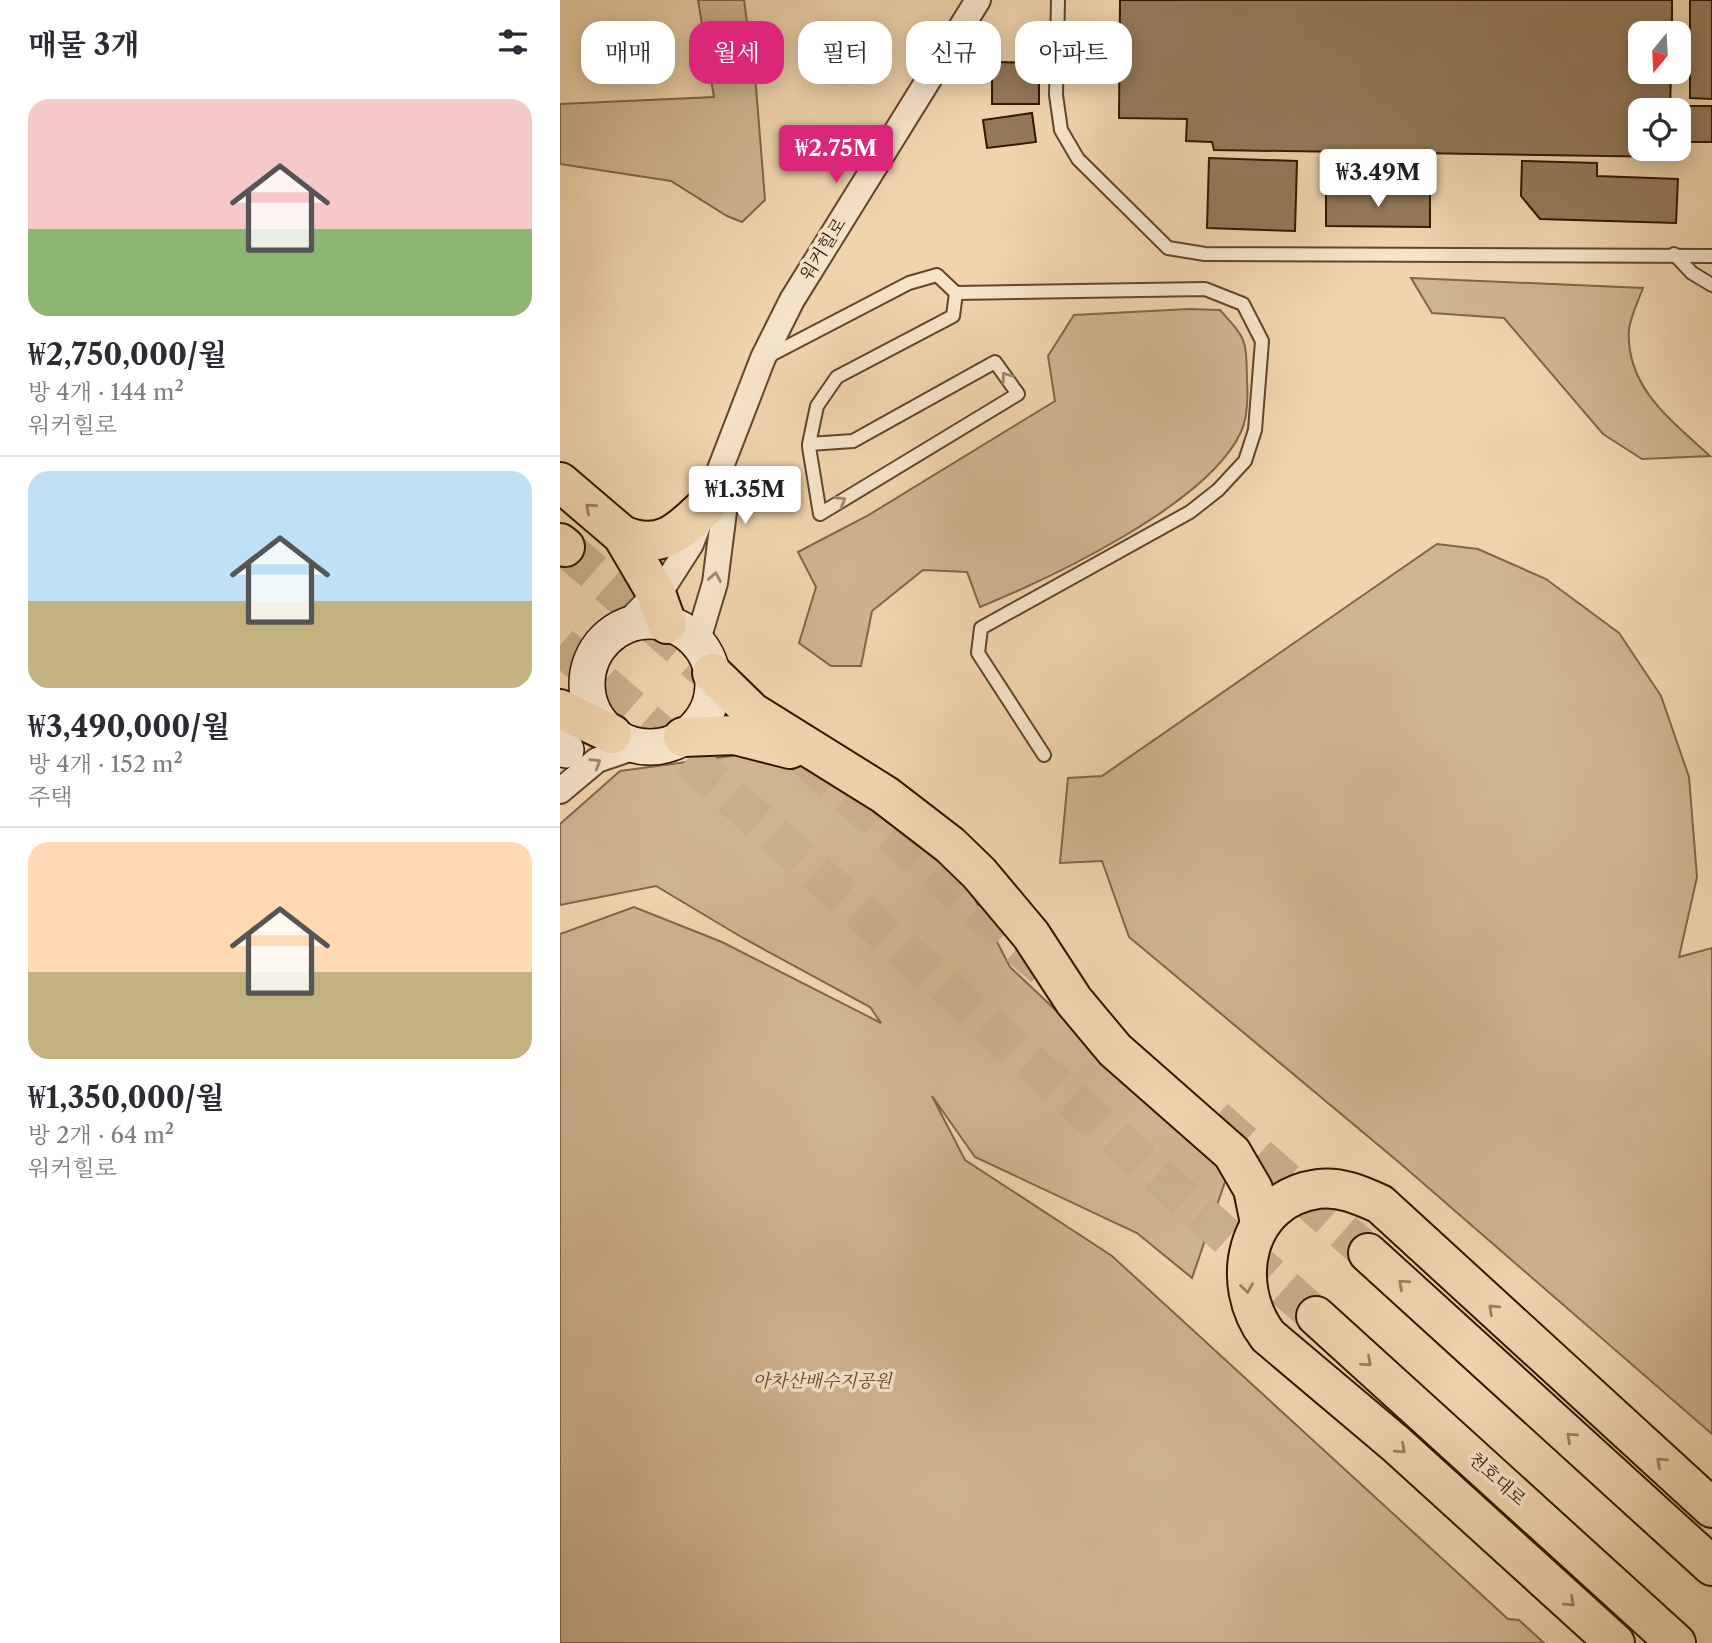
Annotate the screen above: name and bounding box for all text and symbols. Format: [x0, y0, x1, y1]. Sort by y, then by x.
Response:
chip: 매매 [581, 21, 675, 84]
chip: 월세 [689, 21, 784, 84]
chip: 필터 [798, 21, 892, 84]
chip: 신규 [906, 21, 1001, 84]
chip: 아파트 [1015, 21, 1132, 84]
north arrow [1628, 21, 1690, 84]
map controls [1628, 21, 1691, 161]
icon: filters [494, 23, 532, 61]
text: 매물 3개 [28, 26, 139, 63]
button: locate [1628, 98, 1691, 161]
pin: ₩2.75M [779, 125, 893, 185]
text: ₩2.75M [795, 134, 877, 162]
icon: home [217, 145, 343, 271]
pin: ₩3.49M [1321, 150, 1435, 209]
text: ₩3.49M [1336, 158, 1420, 186]
street label: 워커힐로 [795, 214, 851, 284]
text: ₩2,750,000/월 [28, 336, 227, 373]
one-way arrow [1002, 372, 1015, 385]
text: 방 4개 · 144 m² [28, 378, 184, 406]
text: 워커힐로 [28, 411, 117, 439]
pin: ₩1.35M [688, 466, 802, 526]
text: ₩1.35M [705, 475, 785, 503]
one-way arrow [834, 496, 847, 509]
one-way arrow [585, 504, 598, 516]
icon: home [217, 517, 343, 643]
one-way arrow [707, 571, 722, 583]
text: ₩3,490,000/월 [28, 708, 230, 745]
text: 방 4개 · 152 m² [28, 750, 183, 778]
one-way arrow [588, 758, 601, 771]
text: 주택 [28, 783, 72, 811]
icon: home [217, 888, 343, 1014]
text: ₩1,350,000/월 [28, 1079, 225, 1116]
text: 방 2개 · 64 m² [28, 1121, 174, 1149]
text: 워커힐로 [28, 1154, 117, 1182]
one-way arrow [1398, 1280, 1411, 1293]
one-way arrow [1239, 1282, 1254, 1294]
one-way arrow [1488, 1305, 1501, 1318]
one-way arrow [1359, 1354, 1372, 1366]
park label: 아차산배수지공원 [752, 1370, 893, 1392]
one-way arrow [1566, 1433, 1579, 1446]
one-way arrow [1393, 1441, 1406, 1453]
street label: 천호대로 [1464, 1448, 1530, 1510]
one-way arrow [1656, 1458, 1669, 1470]
one-way arrow [1561, 1593, 1574, 1606]

